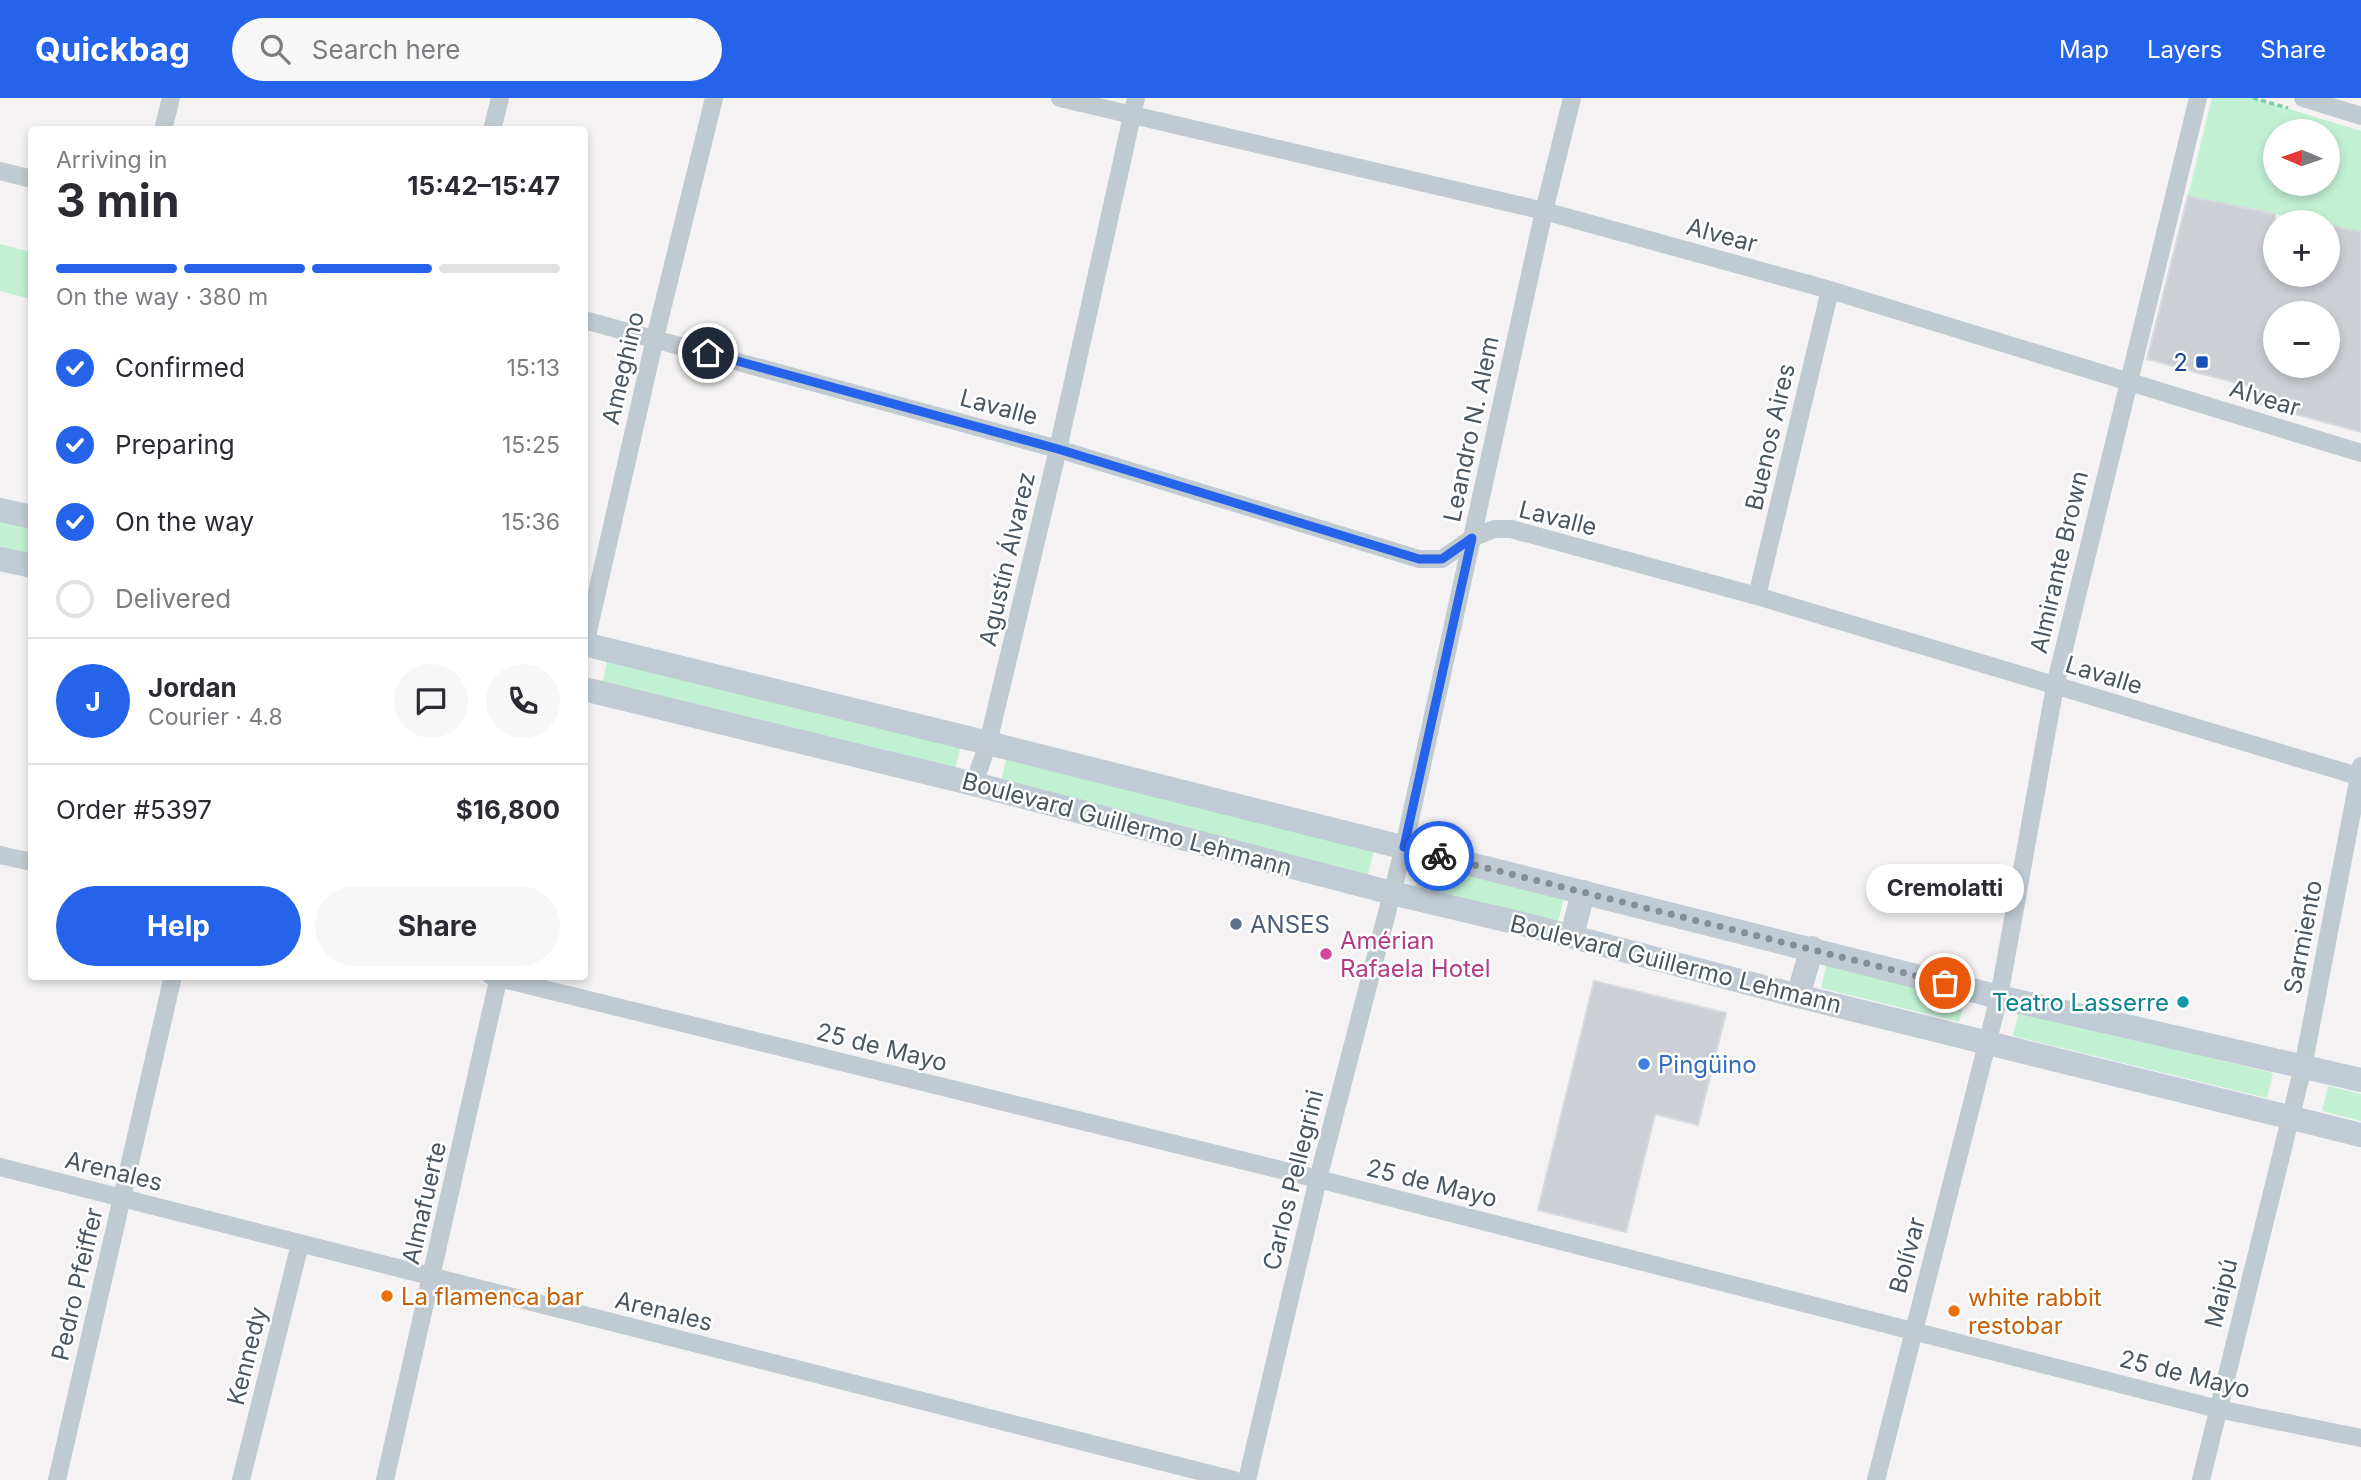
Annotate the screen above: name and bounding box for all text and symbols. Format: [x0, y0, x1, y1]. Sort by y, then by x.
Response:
search box [232, 18, 722, 81]
text: Quickbag [35, 29, 190, 69]
icon: search [256, 30, 294, 68]
text: Search here [312, 34, 460, 65]
text: Map [2059, 35, 2109, 64]
text: Layers [2147, 35, 2222, 64]
text: Share [2260, 35, 2326, 64]
north arrow [2263, 119, 2340, 196]
map controls [2263, 119, 2340, 378]
text: Arriving in [56, 146, 167, 174]
text: 15:42–15:47 [407, 170, 560, 201]
text: 3 min [56, 172, 180, 228]
button: + [2263, 210, 2340, 287]
street label: Alvear [1683, 212, 1761, 258]
text: On the way · 380 m [56, 283, 268, 311]
button: − [2263, 301, 2340, 378]
street label: Ameghino [596, 309, 650, 427]
pin [678, 323, 738, 383]
icon: home [689, 334, 727, 372]
street label: Leandro N. Alem [1437, 334, 1505, 524]
place label: 2 [2173, 348, 2188, 377]
icon: check [56, 349, 94, 387]
text: Confirmed [115, 352, 245, 383]
text: 15:13 [506, 354, 560, 382]
marker: 2 [2194, 354, 2210, 370]
street label: Buenos Aires [1739, 361, 1801, 513]
street label: Alvear [2226, 374, 2304, 422]
street label: Lavalle [957, 383, 1041, 431]
icon: check [56, 426, 94, 464]
text: Preparing [115, 429, 235, 460]
text: 15:25 [502, 431, 560, 459]
street label: Almirante Brown [2024, 468, 2094, 656]
street label: Agustín Álvarez [972, 469, 1041, 649]
street label: Lavalle [1516, 494, 1600, 542]
icon: check [56, 503, 94, 541]
text: On the way [115, 506, 254, 537]
text: 15:36 [502, 508, 560, 536]
text: Delivered [115, 583, 231, 614]
street label: Lavalle [2062, 650, 2146, 700]
button: chat [394, 664, 468, 738]
button: phone [486, 664, 560, 738]
text: Jordan [148, 672, 237, 703]
text: J [85, 686, 101, 717]
text: Courier · 4.8 [148, 703, 283, 731]
street label: Boulevard Guillermo Lehmann [959, 766, 1295, 882]
text: Order #5397 [56, 794, 212, 825]
text: $16,800 [456, 794, 560, 825]
courier [1404, 821, 1474, 891]
icon: bike [1420, 837, 1458, 875]
callout: Cremolatti [1866, 864, 2024, 913]
text: Cremolatti [1887, 874, 2003, 902]
street label: Sarmiento [2278, 878, 2328, 996]
button: Help [56, 886, 301, 966]
button: Share [315, 886, 560, 966]
street label: Boulevard Guillermo Lehmann [1507, 909, 1845, 1019]
place label: ANSES [1250, 910, 1330, 939]
marker: ANSES [1228, 916, 1244, 932]
place label: Amérian Rafaela Hotel [1340, 926, 1490, 983]
marker: Amérian Rafaela Hotel [1318, 946, 1334, 962]
pin [1915, 953, 1975, 1013]
icon: bag [1926, 964, 1964, 1002]
place label: Teatro Lasserre [1992, 988, 2169, 1017]
marker: Teatro Lasserre [2175, 994, 2191, 1010]
street label: 25 de Mayo [814, 1017, 950, 1077]
place label: Pingüino [1658, 1050, 1757, 1079]
marker: Pingüino [1636, 1056, 1652, 1072]
street label: Carlos Pellegrini [1257, 1087, 1329, 1273]
street label: Almafuerte [396, 1139, 452, 1267]
street label: Arenales [62, 1145, 166, 1197]
street label: 25 de Mayo [1364, 1153, 1500, 1213]
street label: Pedro Pfeiffer [45, 1205, 109, 1363]
street label: Bolívar [1883, 1214, 1931, 1296]
street label: Maipú [2198, 1256, 2244, 1330]
place label: La flamenca bar [401, 1282, 584, 1311]
place label: white rabbit restobar [1968, 1283, 2102, 1340]
street label: Arenales [612, 1285, 716, 1337]
marker: La flamenca bar [379, 1288, 395, 1304]
marker: white rabbit restobar [1946, 1303, 1962, 1319]
street label: Kennedy [221, 1304, 273, 1408]
street label: 25 de Mayo [2117, 1344, 2253, 1404]

